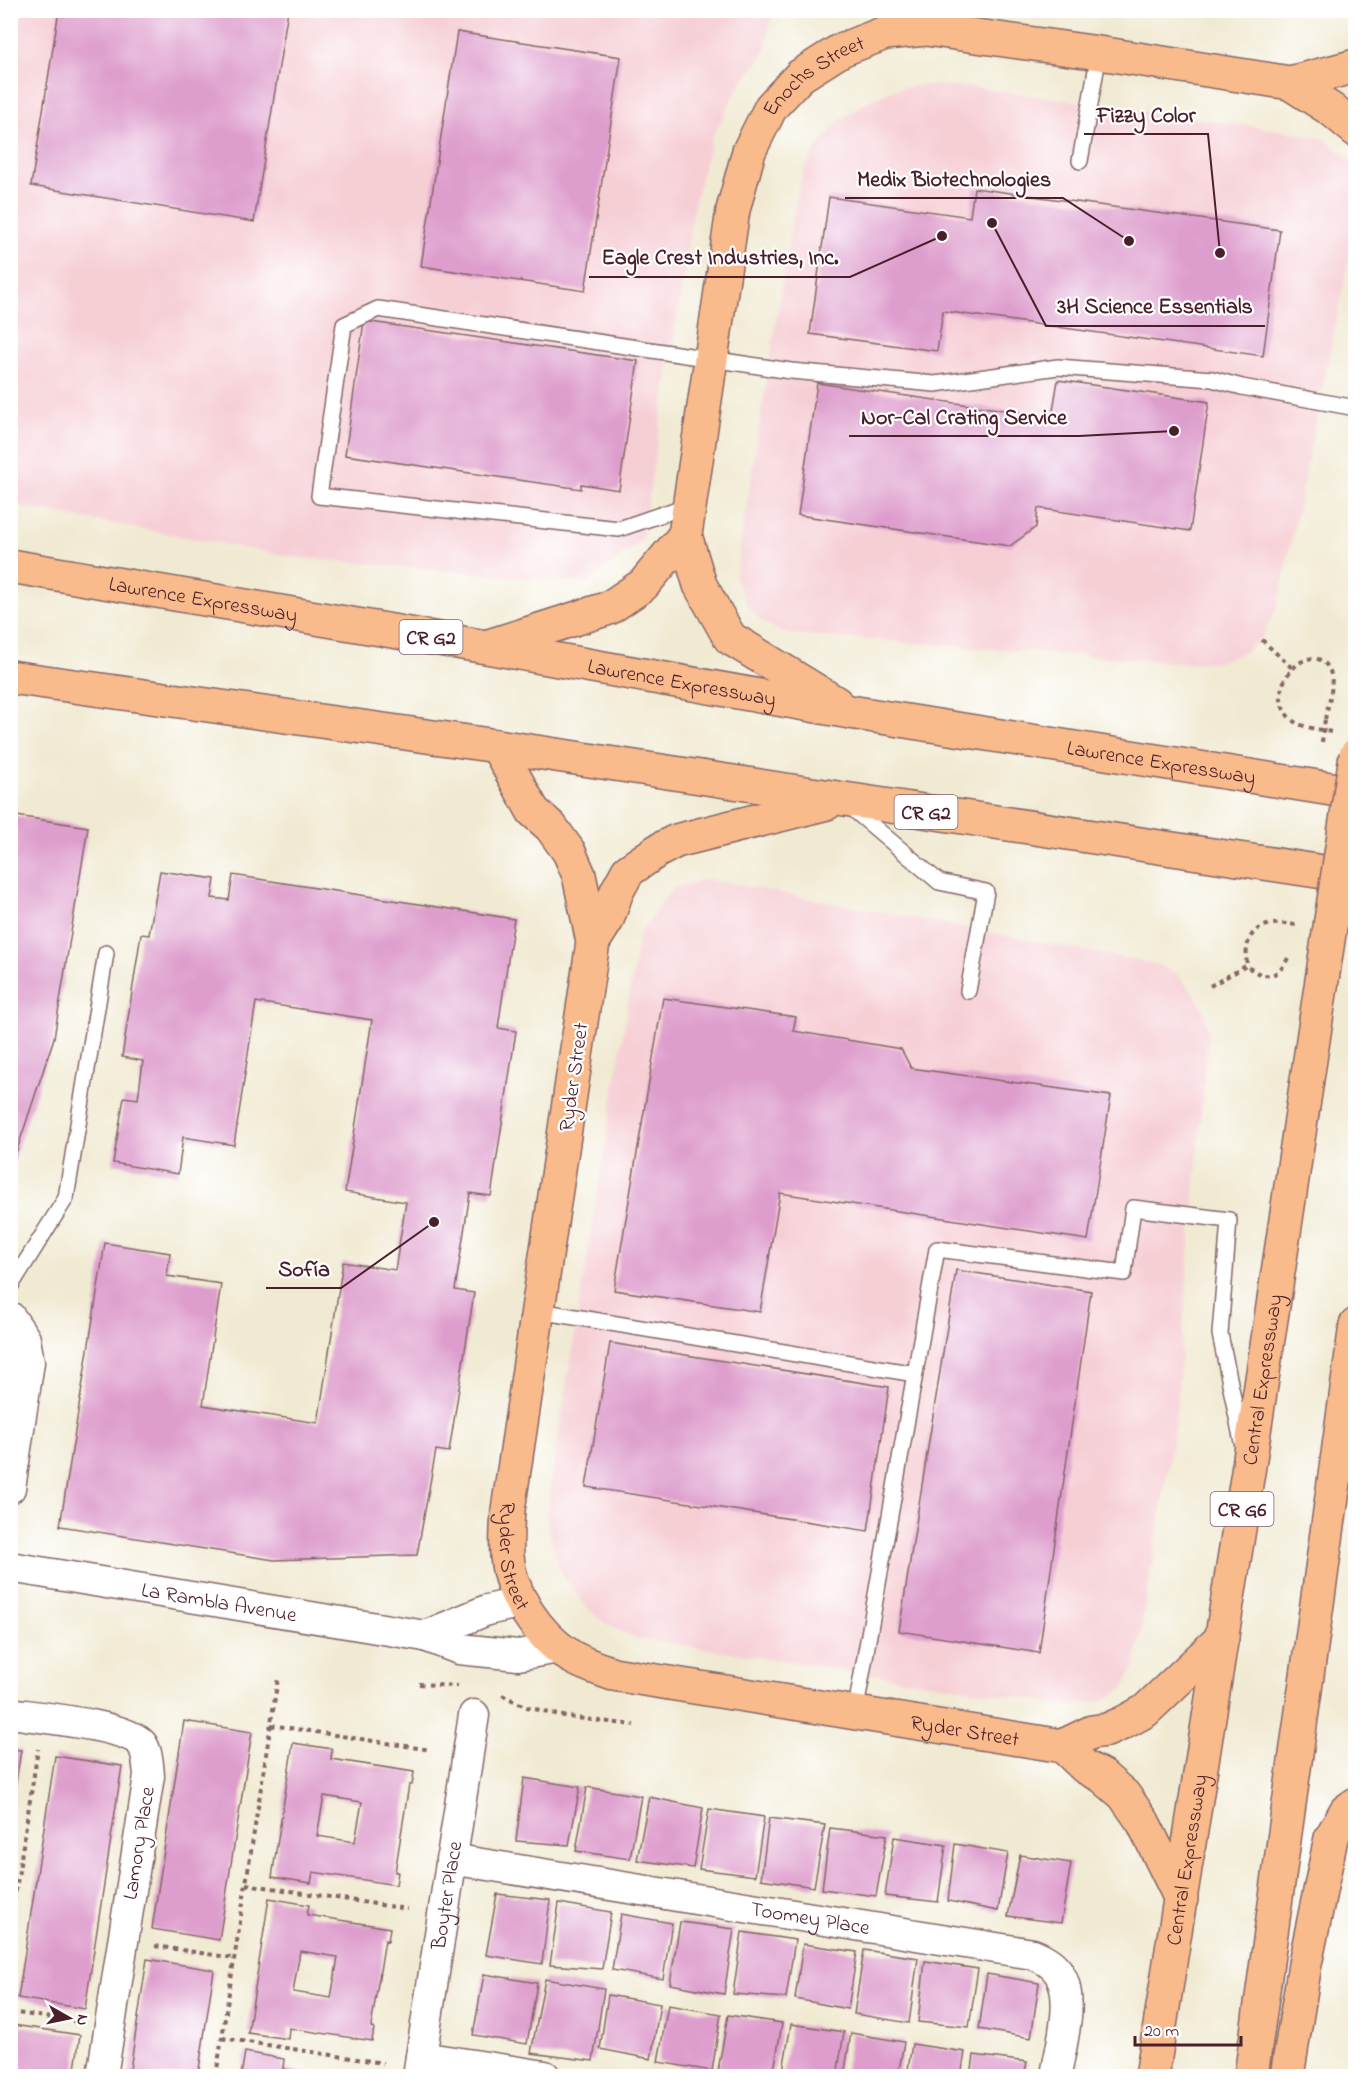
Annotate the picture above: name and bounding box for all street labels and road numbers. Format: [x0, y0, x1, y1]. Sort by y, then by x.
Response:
street label: Enochs Street [756, 29, 869, 121]
street label: Lawrence Expressway [106, 570, 300, 634]
road number: CR G2 [400, 620, 462, 654]
street label: Lawrence Expressway [585, 652, 778, 717]
street label: Lawrence Expressway [1064, 734, 1258, 796]
road number: CR G2 [894, 795, 958, 829]
street label: Ryder Street [552, 1021, 599, 1134]
street label: Central Expressway [1236, 1292, 1294, 1468]
road number: CR G6 [1210, 1492, 1274, 1526]
street label: Ryder Street [488, 1500, 536, 1617]
street label: La Rambla Avenue [139, 1576, 299, 1632]
street label: Ryder Street [908, 1709, 1021, 1756]
street label: Central Expressway [1160, 1772, 1219, 1948]
street label: Lamory Place [116, 1784, 166, 1902]
street label: Boyter Place [425, 1838, 471, 1953]
street label: Toomey Place [748, 1895, 872, 1944]

